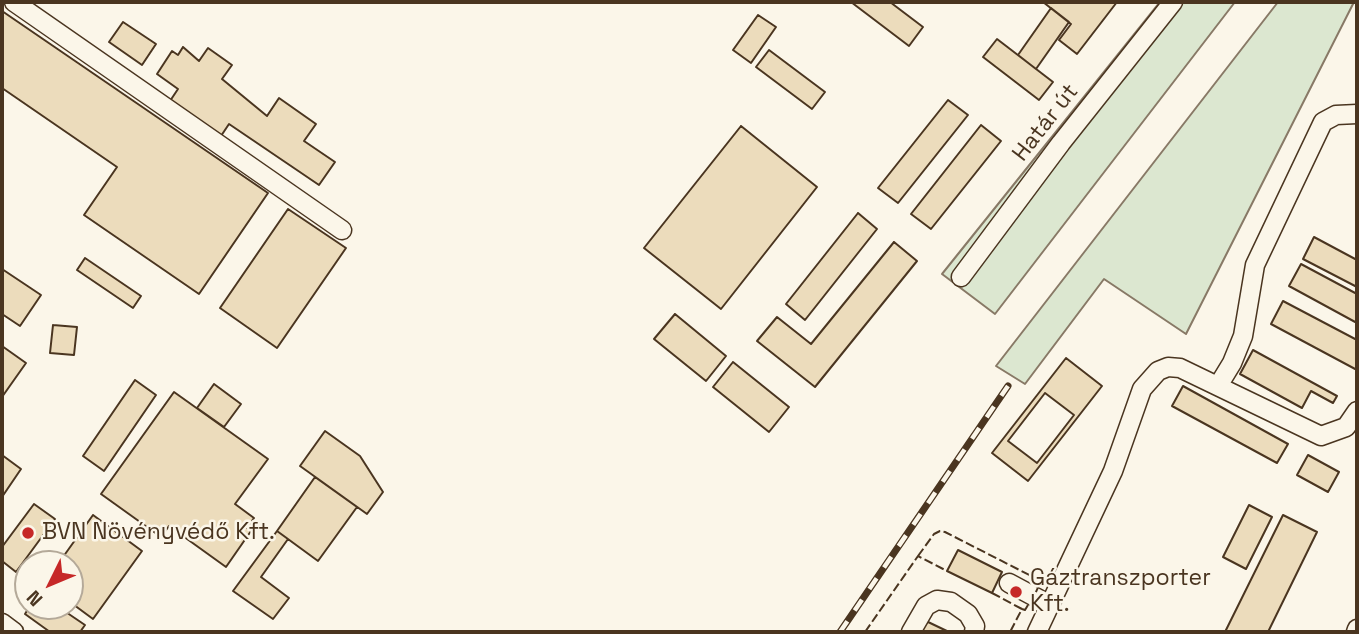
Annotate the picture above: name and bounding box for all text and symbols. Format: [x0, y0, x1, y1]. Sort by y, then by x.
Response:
street label: Határ út [1007, 79, 1085, 167]
place label: BVN Növényvédő Kft. [42, 519, 275, 547]
marker: BVN Növényvédő Kft. [20, 525, 36, 541]
north arrow [14, 550, 84, 620]
place label: Gáztranszporter Kft. [1030, 565, 1211, 619]
marker: Gáztranszporter Kft. [1008, 584, 1024, 600]
text: N [21, 585, 48, 611]

